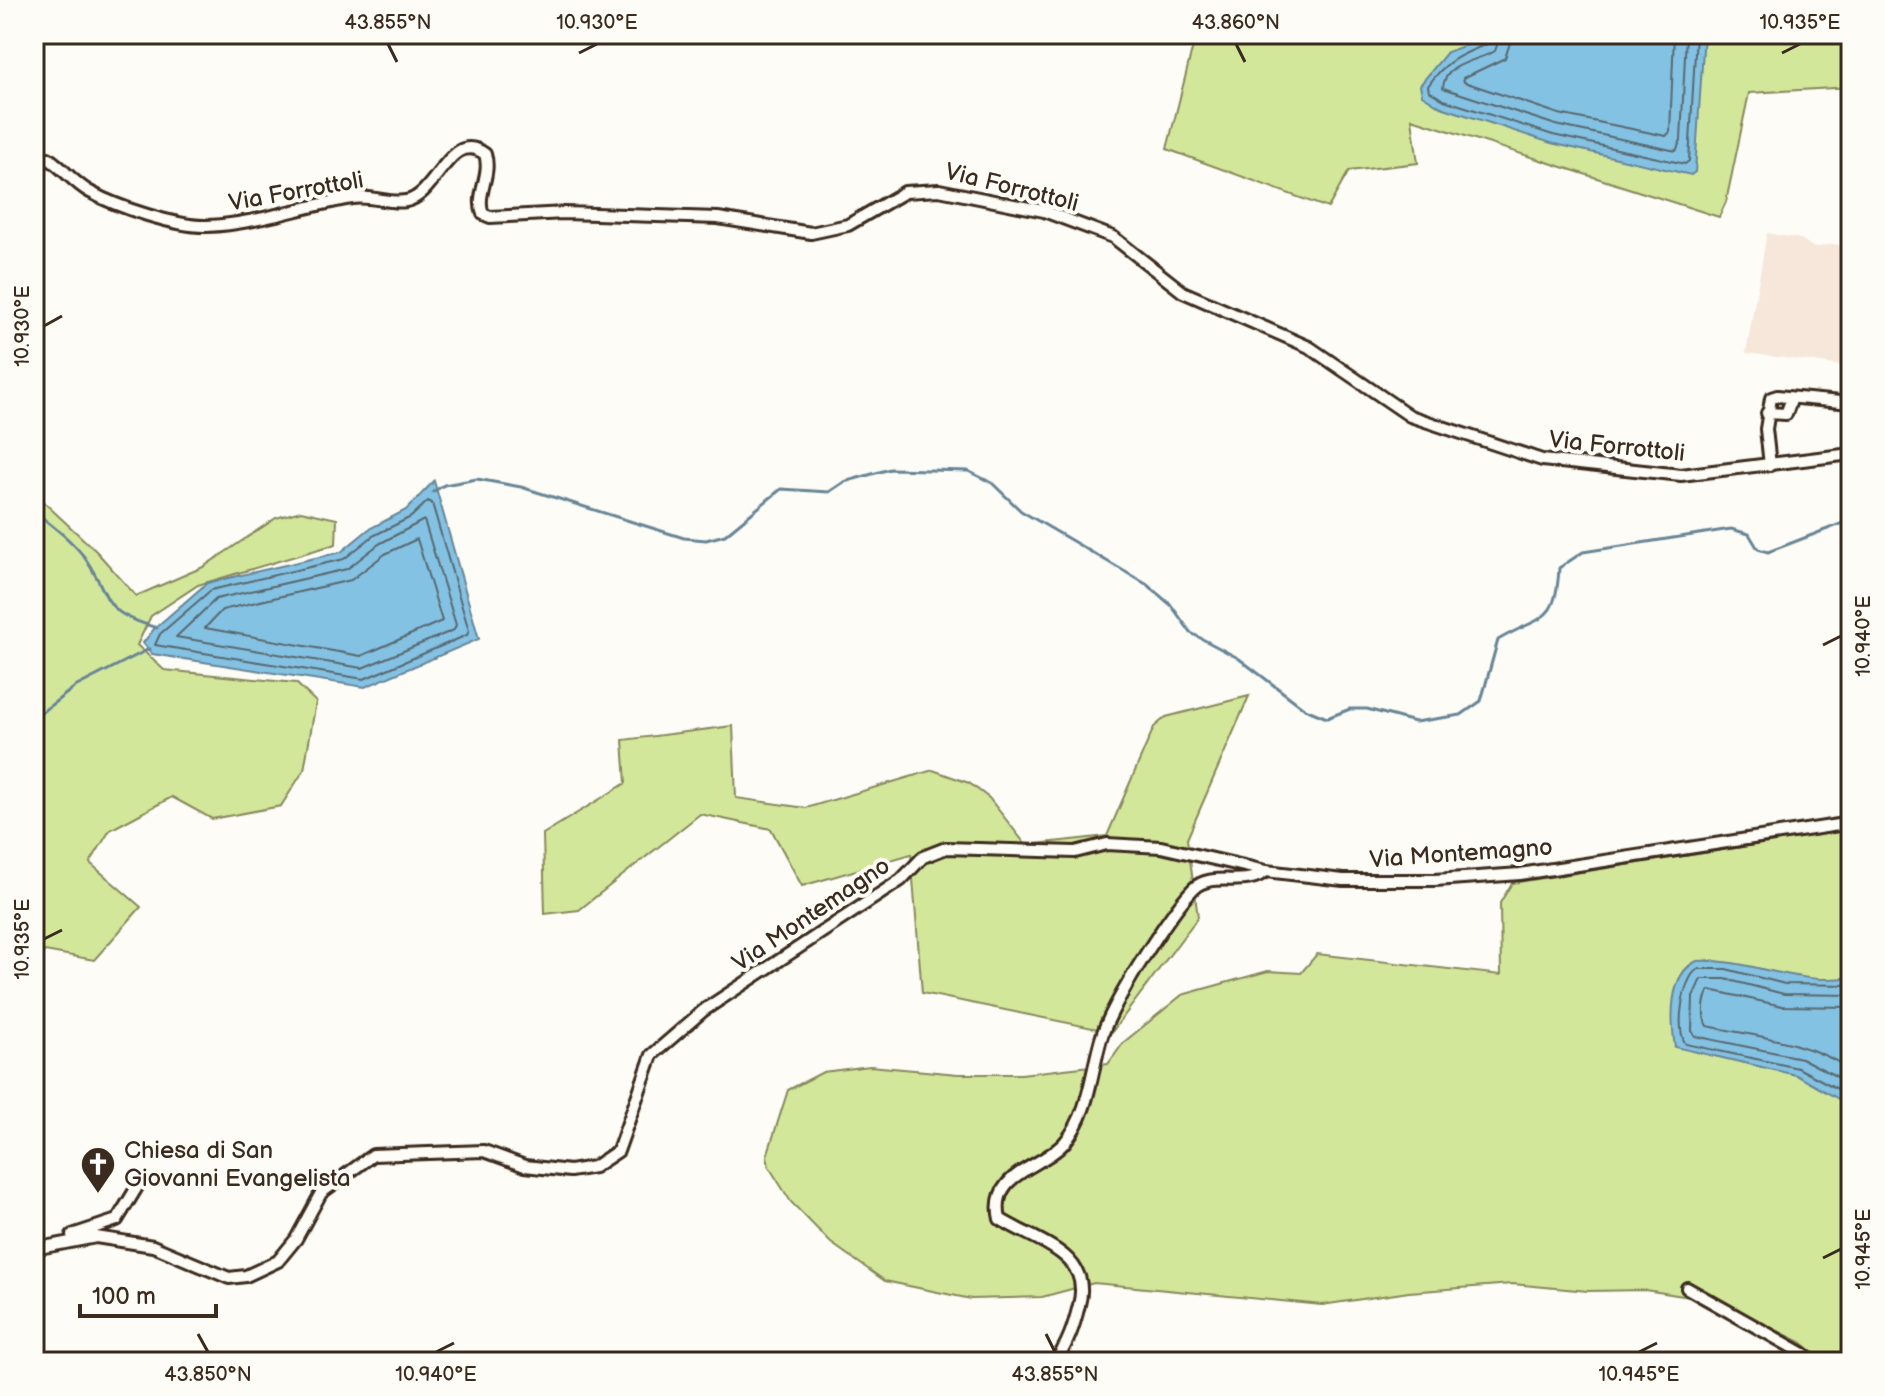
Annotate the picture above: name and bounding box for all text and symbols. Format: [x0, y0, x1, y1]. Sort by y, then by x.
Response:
text: 43.855°N [345, 11, 431, 35]
text: 10.930°E [556, 11, 638, 35]
text: 43.860°N [1192, 11, 1280, 35]
text: 10.935°E [1760, 11, 1840, 35]
street label: Via Forrottoli [942, 157, 1082, 218]
street label: Via Forrottoli [226, 165, 366, 218]
text: 10.930°E [11, 285, 35, 367]
street label: Via Forrottoli [1548, 425, 1686, 468]
text: 10.940°E [1852, 595, 1876, 677]
street label: Via Montemagno [1368, 833, 1554, 874]
street label: Via Montemagno [727, 851, 896, 978]
text: 10.935°E [11, 899, 35, 979]
place label: Chiesa di San Giovanni Evangelista [124, 1136, 351, 1193]
church icon: Chiesa di San Giovanni Evangelista [79, 1145, 117, 1195]
text: 10.945°E [1852, 1209, 1876, 1289]
scale bar [80, 1268, 216, 1318]
text: 100 m [92, 1282, 156, 1311]
text: 43.850°N [164, 1363, 252, 1387]
text: 10.940°E [395, 1363, 477, 1387]
text: 43.855°N [1012, 1363, 1098, 1387]
text: 10.945°E [1599, 1363, 1679, 1387]

